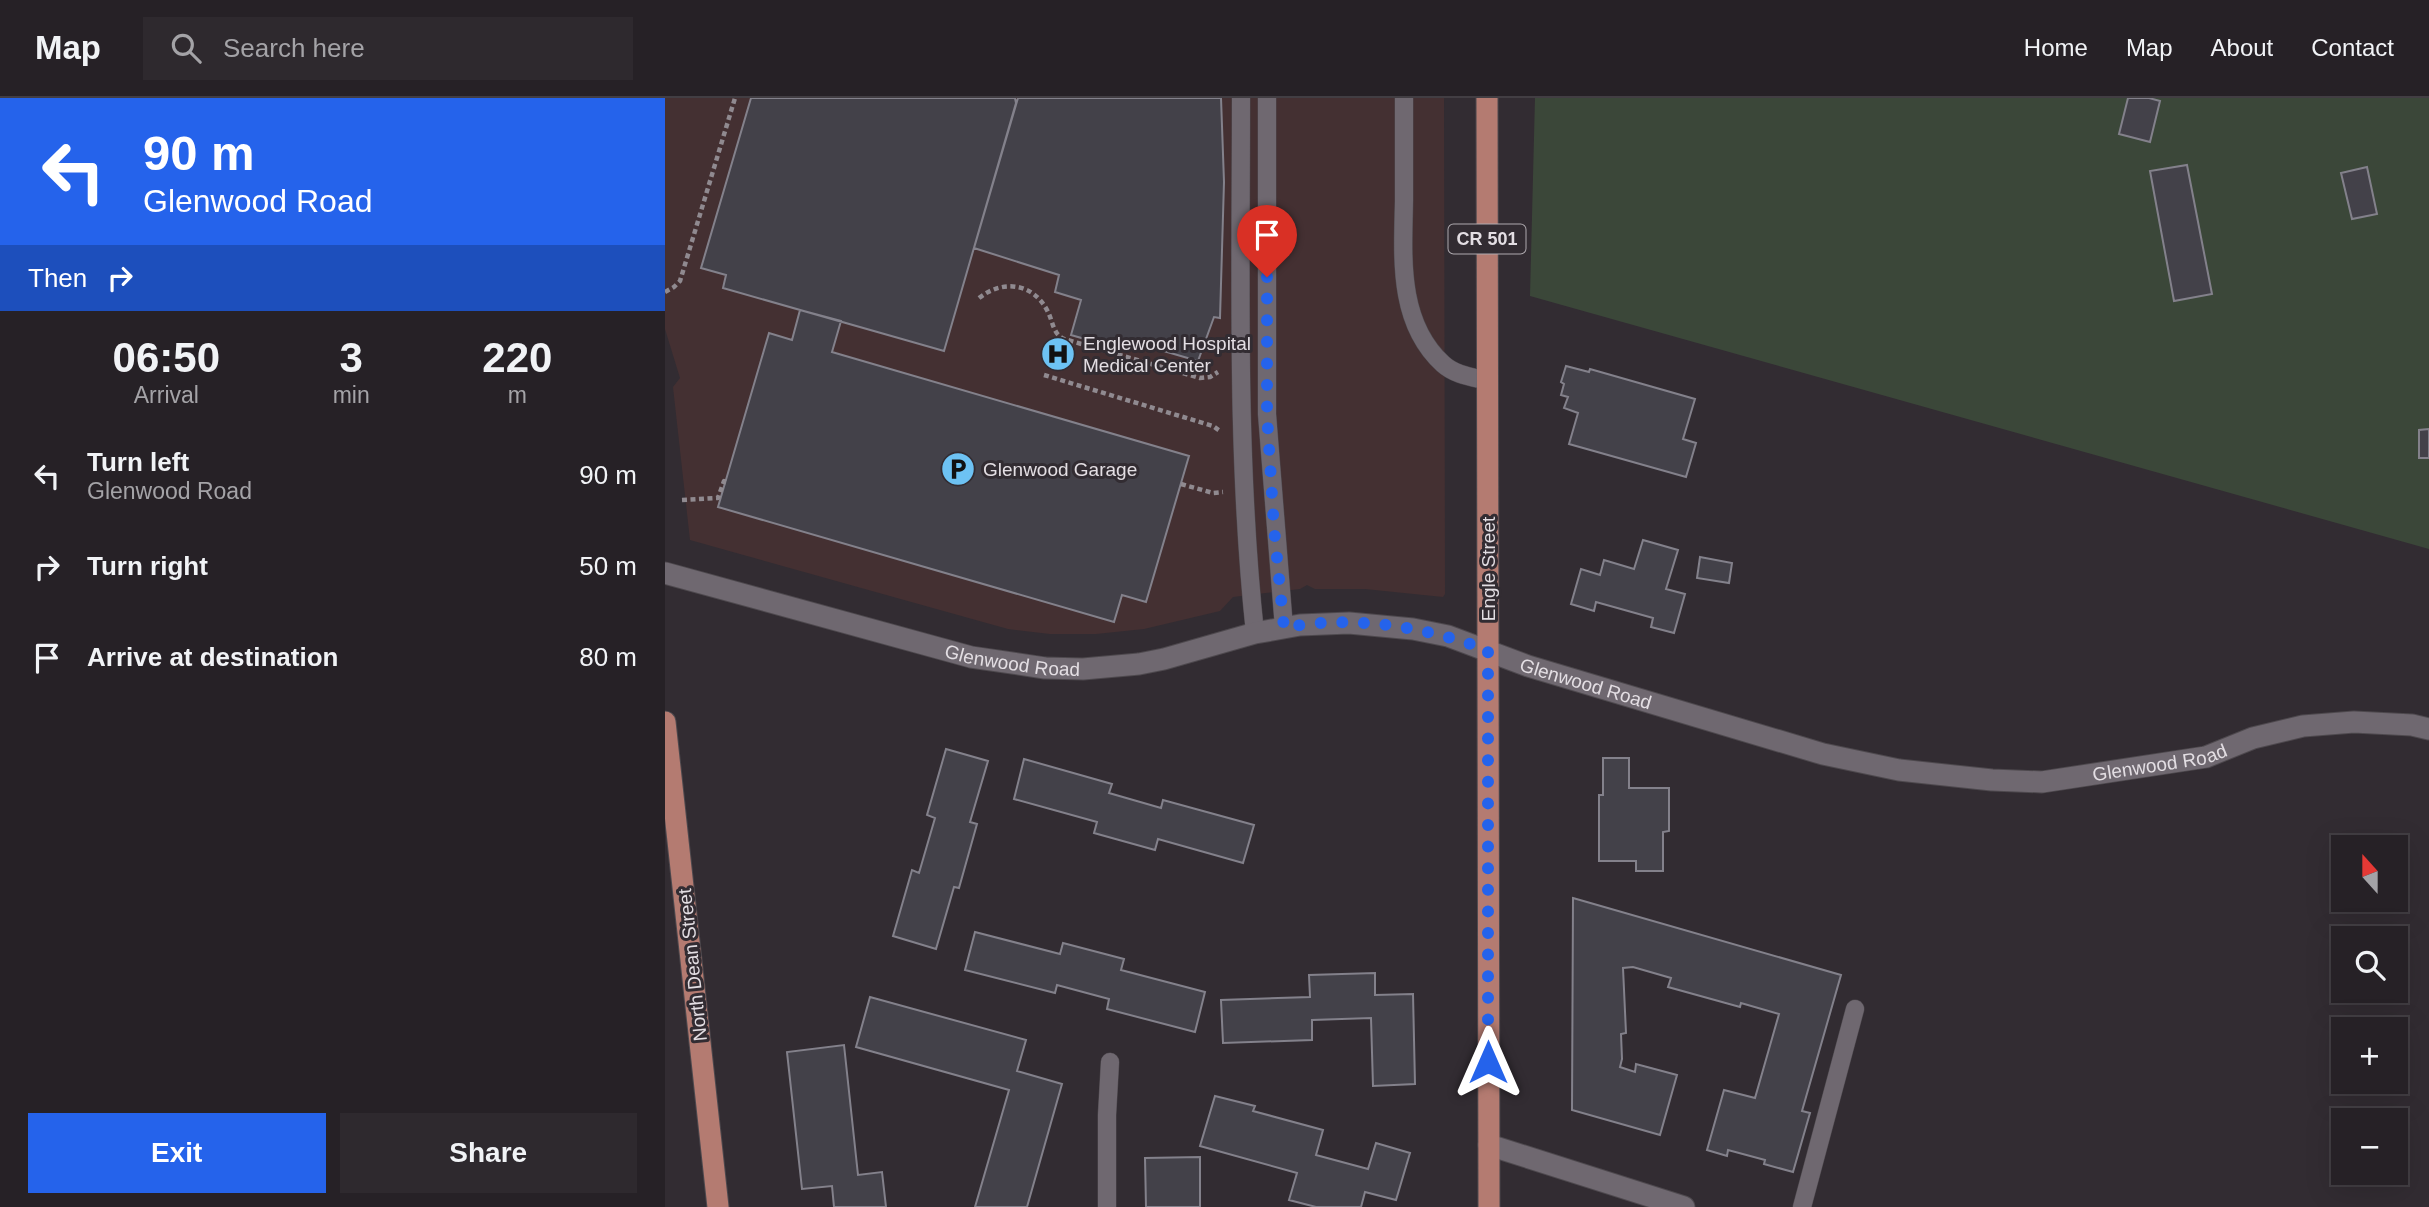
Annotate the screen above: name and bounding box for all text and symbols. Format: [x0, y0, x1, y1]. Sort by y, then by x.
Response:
search box [143, 17, 633, 80]
text: Map [35, 29, 101, 66]
icon: search [167, 29, 205, 67]
text: Search here [223, 33, 365, 63]
text: Home [2024, 34, 2088, 61]
text: Map [2126, 34, 2173, 61]
text: About [2211, 34, 2273, 61]
text: Contact [2311, 34, 2394, 61]
icon: left [28, 126, 119, 217]
text: 90 m [143, 126, 255, 180]
text: Glenwood Road [143, 183, 372, 219]
pin [1237, 205, 1297, 277]
icon: arrive [1248, 216, 1286, 254]
road number: CR 501 [1449, 224, 1525, 254]
icon: right [101, 259, 139, 297]
text: Then [28, 263, 87, 293]
place label: Englewood Hospital Medical Center [1083, 333, 1251, 376]
text: 06:50 [113, 334, 220, 381]
text: 3 [339, 334, 363, 381]
text: 220 [482, 334, 552, 381]
hospital icon: Englewood Hospital Medical Center [1039, 335, 1077, 373]
text: Arrival [134, 382, 199, 408]
text: min [333, 382, 370, 408]
text: m [508, 382, 527, 408]
text: Turn left [87, 447, 189, 477]
parking icon: Glenwood Garage [939, 450, 977, 488]
icon: left [28, 457, 66, 495]
place label: Glenwood Garage [983, 459, 1137, 480]
text: 90 m [579, 460, 637, 490]
text: Glenwood Road [87, 478, 252, 504]
street label: Engle Street [1478, 516, 1499, 621]
icon: right [28, 548, 66, 586]
text: Turn right [87, 551, 208, 581]
text: 50 m [579, 551, 637, 581]
icon: arrive [28, 639, 66, 677]
street label: Glenwood Road [943, 640, 1080, 680]
text: Arrive at destination [87, 642, 338, 672]
text: 80 m [579, 642, 637, 672]
street label: Glenwood Road [1517, 654, 1654, 713]
street label: Glenwood Road [2091, 740, 2230, 785]
north arrow [2331, 835, 2408, 912]
map controls [2331, 835, 2408, 1185]
street label: North Dean Street [674, 887, 711, 1042]
button: search [2331, 926, 2408, 1003]
button: + [2331, 1017, 2408, 1094]
position arrow [1451, 1025, 1525, 1099]
button: − [2331, 1108, 2408, 1185]
button: Exit [28, 1113, 326, 1193]
button: Share [340, 1113, 637, 1193]

